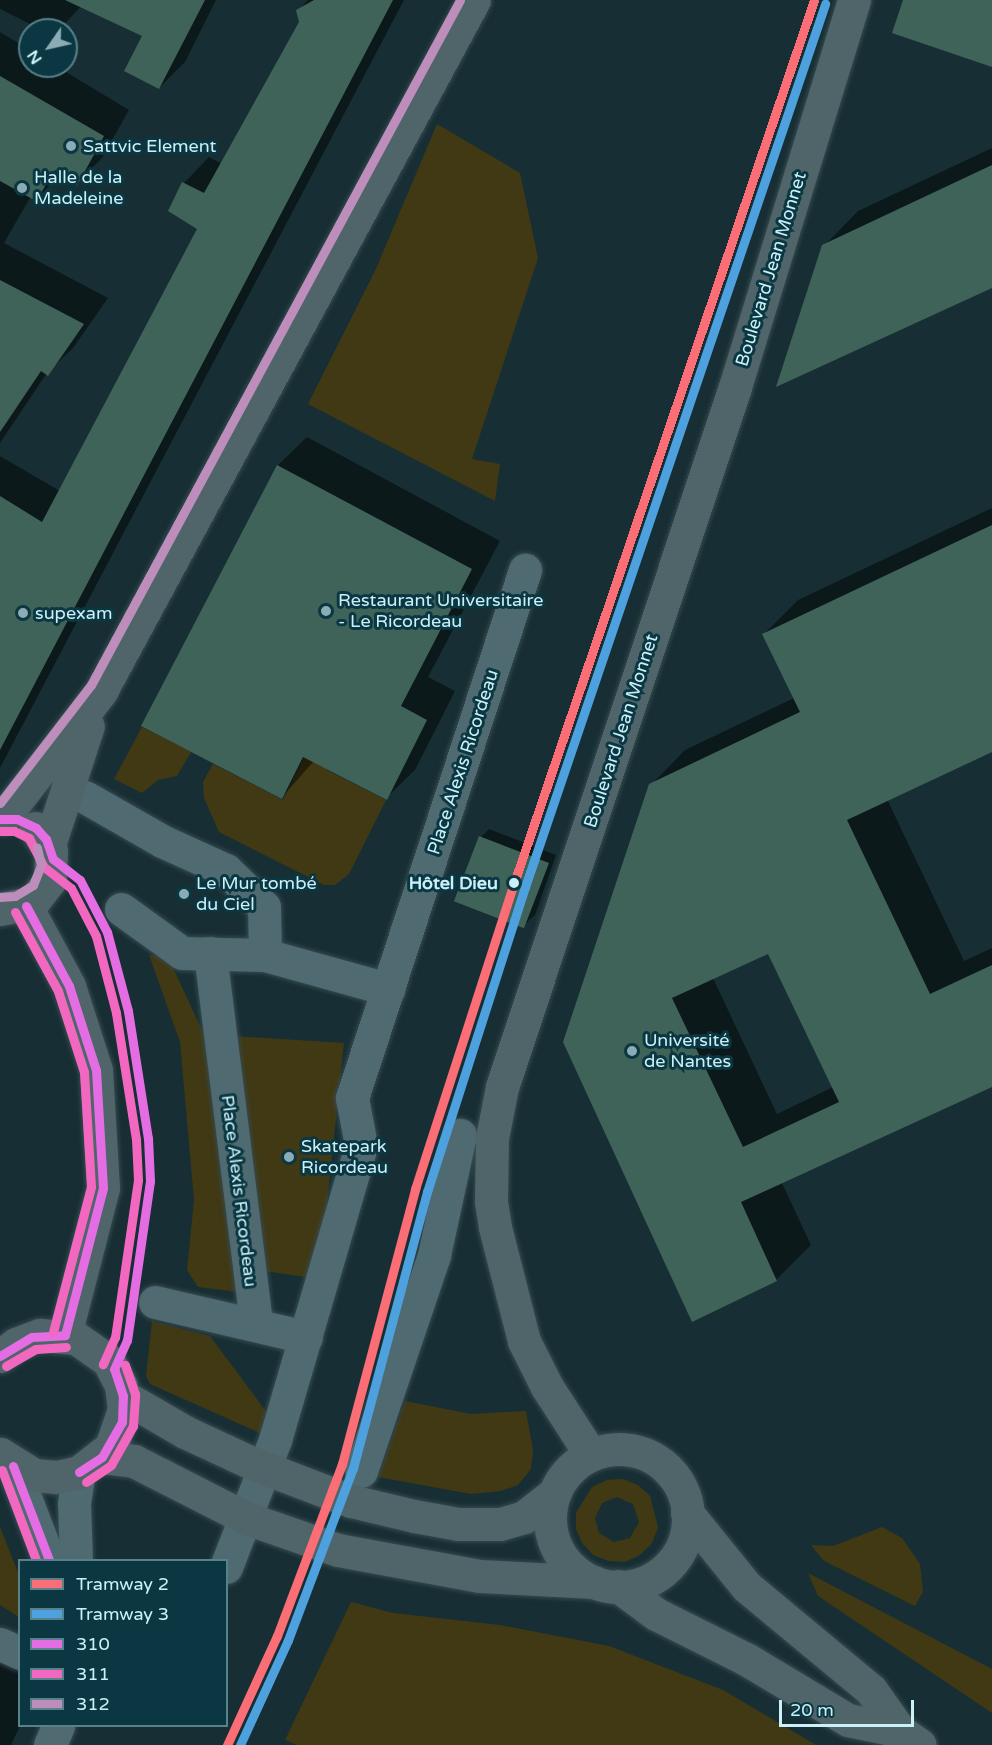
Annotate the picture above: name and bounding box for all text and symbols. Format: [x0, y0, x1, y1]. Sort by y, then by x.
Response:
north arrow [18, 18, 78, 78]
text: N [23, 46, 47, 68]
place label: Sattvic Element [83, 135, 216, 157]
marker: Sattvic Element [64, 139, 78, 153]
place label: Halle de la Madeleine [34, 167, 123, 210]
street label: Boulevard Jean Monnet [731, 169, 811, 369]
marker: Halle de la Madeleine [15, 181, 29, 195]
place label: Restaurant Universitaire - Le Ricordeau [338, 590, 543, 632]
place label: supexam [35, 602, 112, 624]
marker: Restaurant Universitaire - Le Ricordeau [319, 604, 333, 618]
marker: supexam [16, 606, 30, 620]
street label: Boulevard Jean Monnet [579, 631, 663, 831]
street label: Place Alexis Ricordeau [423, 667, 503, 857]
place label: Hôtel Dieu [409, 872, 498, 894]
marker: Hôtel Dieu [503, 872, 525, 894]
place label: Le Mur tombé du Ciel [196, 873, 317, 916]
marker: Le Mur tombé du Ciel [177, 887, 191, 901]
place label: Université de Nantes [644, 1030, 731, 1072]
marker: Université de Nantes [625, 1044, 639, 1058]
street label: Place Alexis Ricordeau [216, 1094, 262, 1288]
place label: Skatepark Ricordeau [301, 1136, 388, 1178]
marker: Skatepark Ricordeau [282, 1150, 296, 1164]
legend [18, 1559, 228, 1727]
text: Tramway 2 [76, 1573, 169, 1595]
text: Tramway 3 [76, 1603, 169, 1625]
text: 310 [76, 1633, 110, 1655]
text: 311 [76, 1663, 110, 1685]
scale bar [782, 1688, 917, 1726]
text: 312 [76, 1693, 110, 1715]
text: 20 m [790, 1699, 834, 1721]

